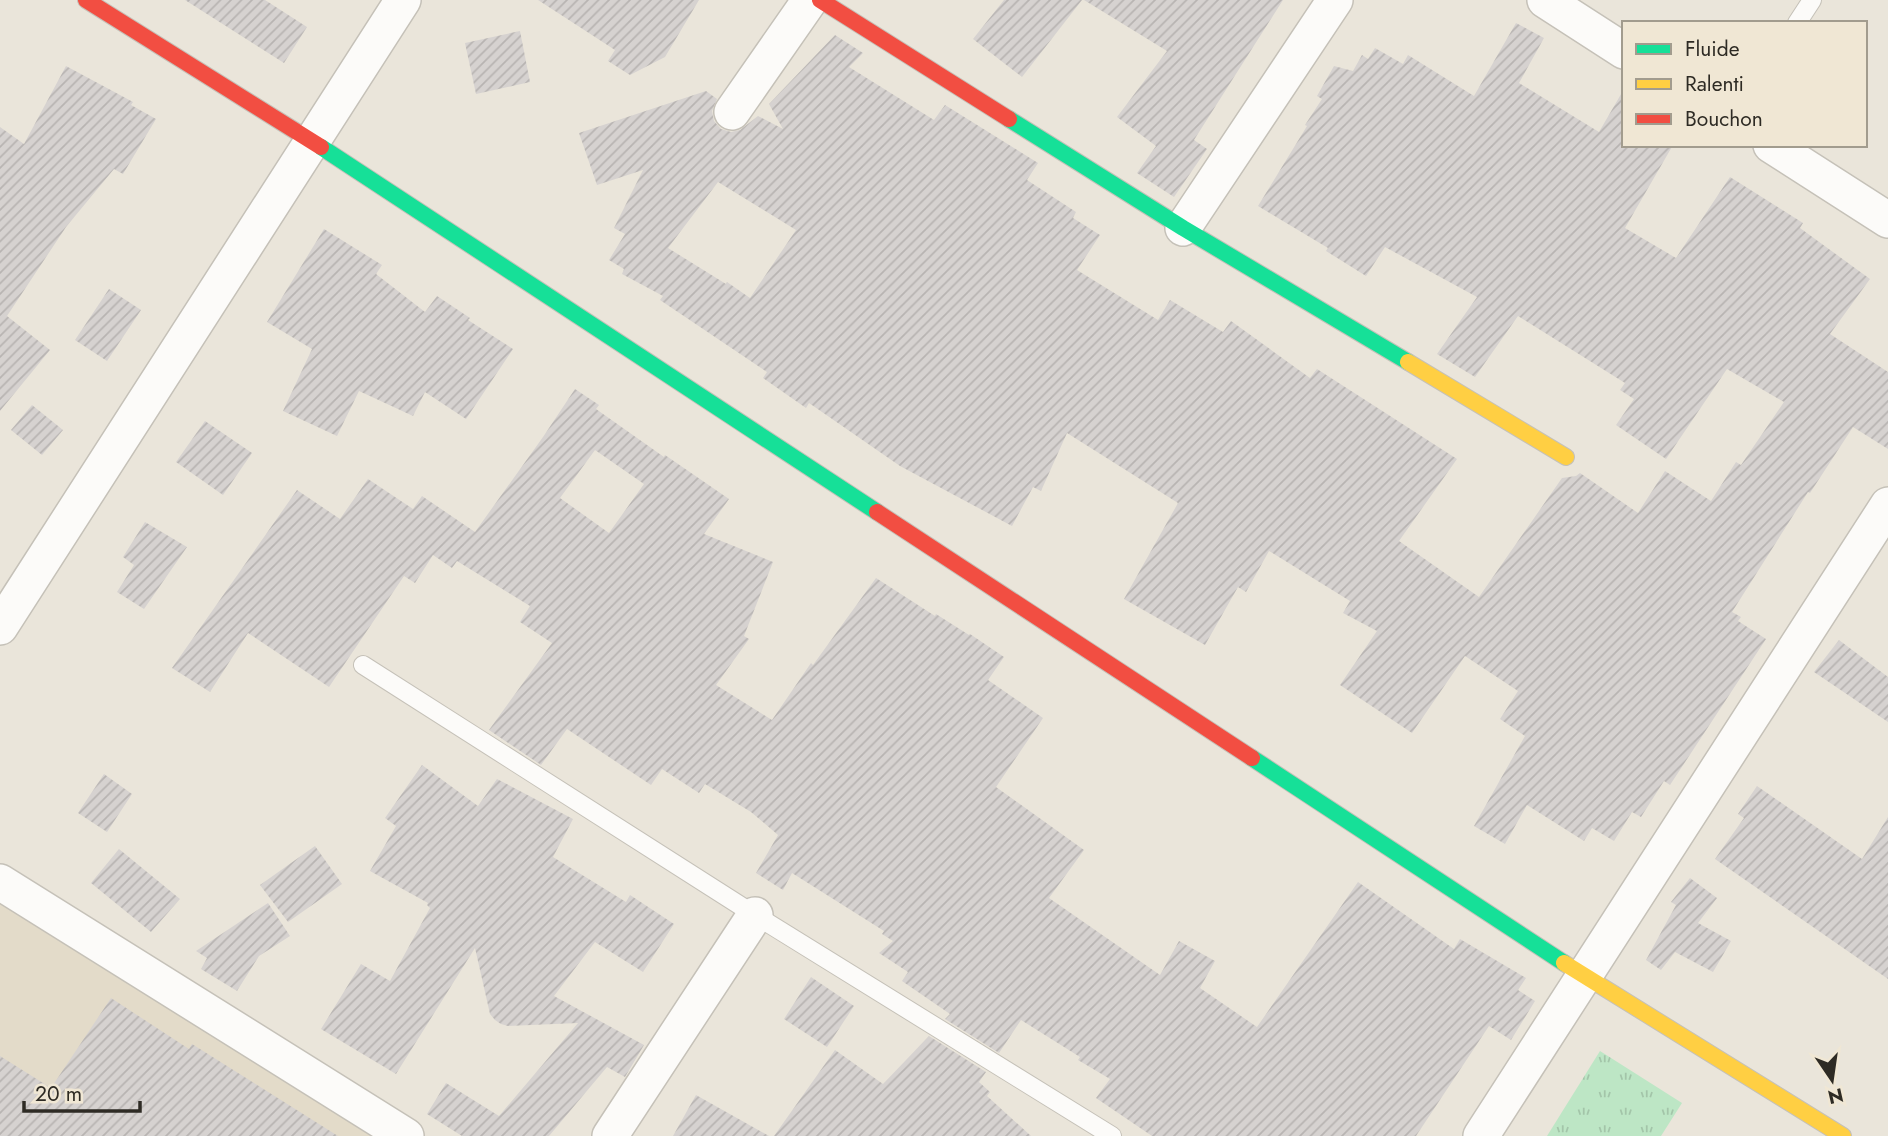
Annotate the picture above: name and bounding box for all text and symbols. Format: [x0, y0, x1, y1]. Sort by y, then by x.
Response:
legend [1622, 21, 1867, 147]
text: Fluide [1685, 34, 1740, 64]
text: Ralenti [1685, 69, 1744, 99]
text: Bouchon [1685, 104, 1763, 134]
north arrow [1797, 1045, 1867, 1115]
scale bar [24, 1070, 140, 1114]
text: 20 m [35, 1079, 82, 1109]
text: N [1825, 1081, 1846, 1111]

